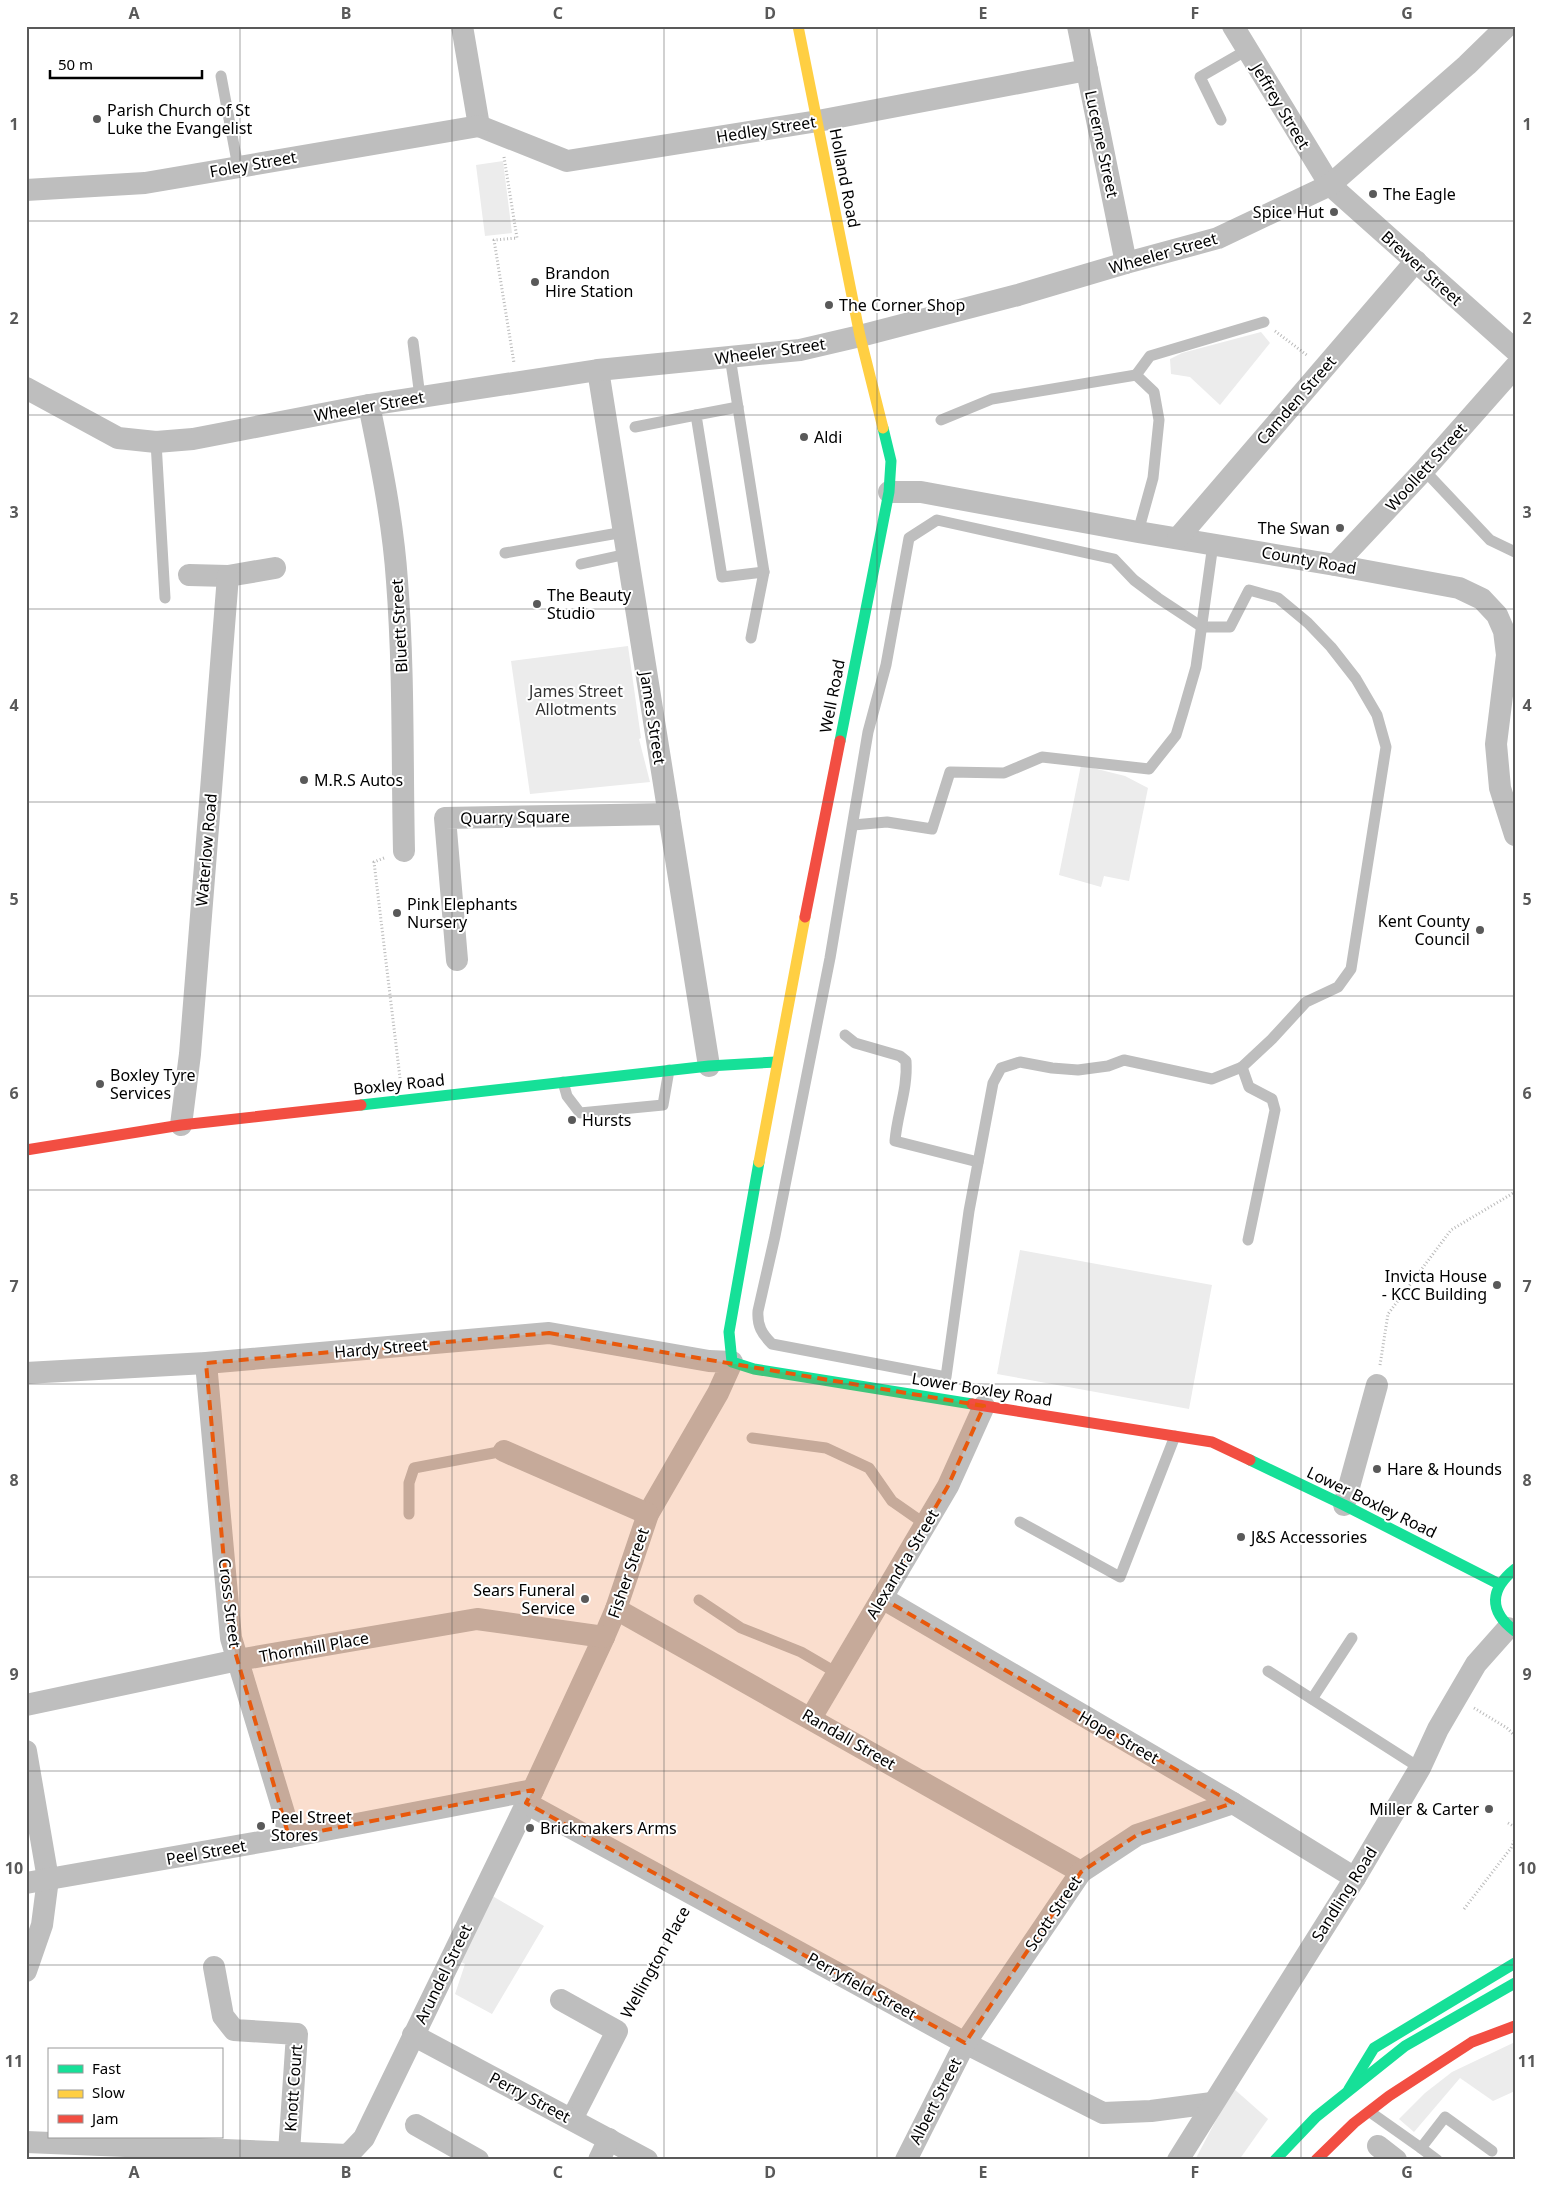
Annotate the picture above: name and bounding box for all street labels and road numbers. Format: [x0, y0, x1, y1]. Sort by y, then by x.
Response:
street label: Jeffrey Street [1246, 57, 1315, 153]
street label: Lucerne Street [1080, 88, 1124, 200]
street label: Hedley Street [715, 110, 818, 148]
street label: Holland Road [825, 126, 865, 230]
street label: Foley Street [208, 146, 298, 182]
street label: Brewer Street [1377, 226, 1468, 311]
street label: Wheeler Street [1106, 227, 1220, 279]
street label: Wheeler Street [713, 332, 827, 370]
street label: Camden Street [1251, 350, 1341, 449]
street label: Wheeler Street [312, 385, 426, 427]
street label: Woollett Street [1380, 418, 1472, 516]
street label: County Road [1260, 541, 1358, 579]
street label: Bluett Street [386, 578, 412, 673]
street label: Well Road [814, 657, 850, 735]
street label: James Street [634, 668, 671, 766]
street label: Waterlow Road [190, 792, 222, 908]
street label: Quarry Square [460, 805, 570, 829]
street label: Boxley Road [352, 1068, 446, 1100]
street label: Hardy Street [333, 1333, 429, 1363]
street label: Lower Boxley Road [910, 1367, 1054, 1411]
street label: Lower Boxley Road [1303, 1461, 1441, 1543]
street label: Alexandra Street [861, 1505, 944, 1623]
street label: Fisher Street [602, 1525, 654, 1621]
street label: Cross Street [214, 1557, 246, 1649]
street label: Thornhill Place [257, 1627, 371, 1667]
street label: Randall Street [798, 1703, 900, 1775]
street label: Hope Street [1075, 1705, 1163, 1769]
street label: Peel Street [164, 1834, 248, 1870]
street label: Sandling Road [1306, 1842, 1382, 1946]
street label: Scott Street [1020, 1871, 1086, 1955]
street label: Wellington Place [615, 1902, 695, 2022]
street label: Arundel Street [409, 1920, 477, 2028]
street label: Perryfield Street [804, 1947, 921, 2025]
street label: Knott Court [279, 2043, 307, 2132]
street label: Albert Street [904, 2054, 966, 2148]
street label: Perry Street [486, 2066, 575, 2128]

